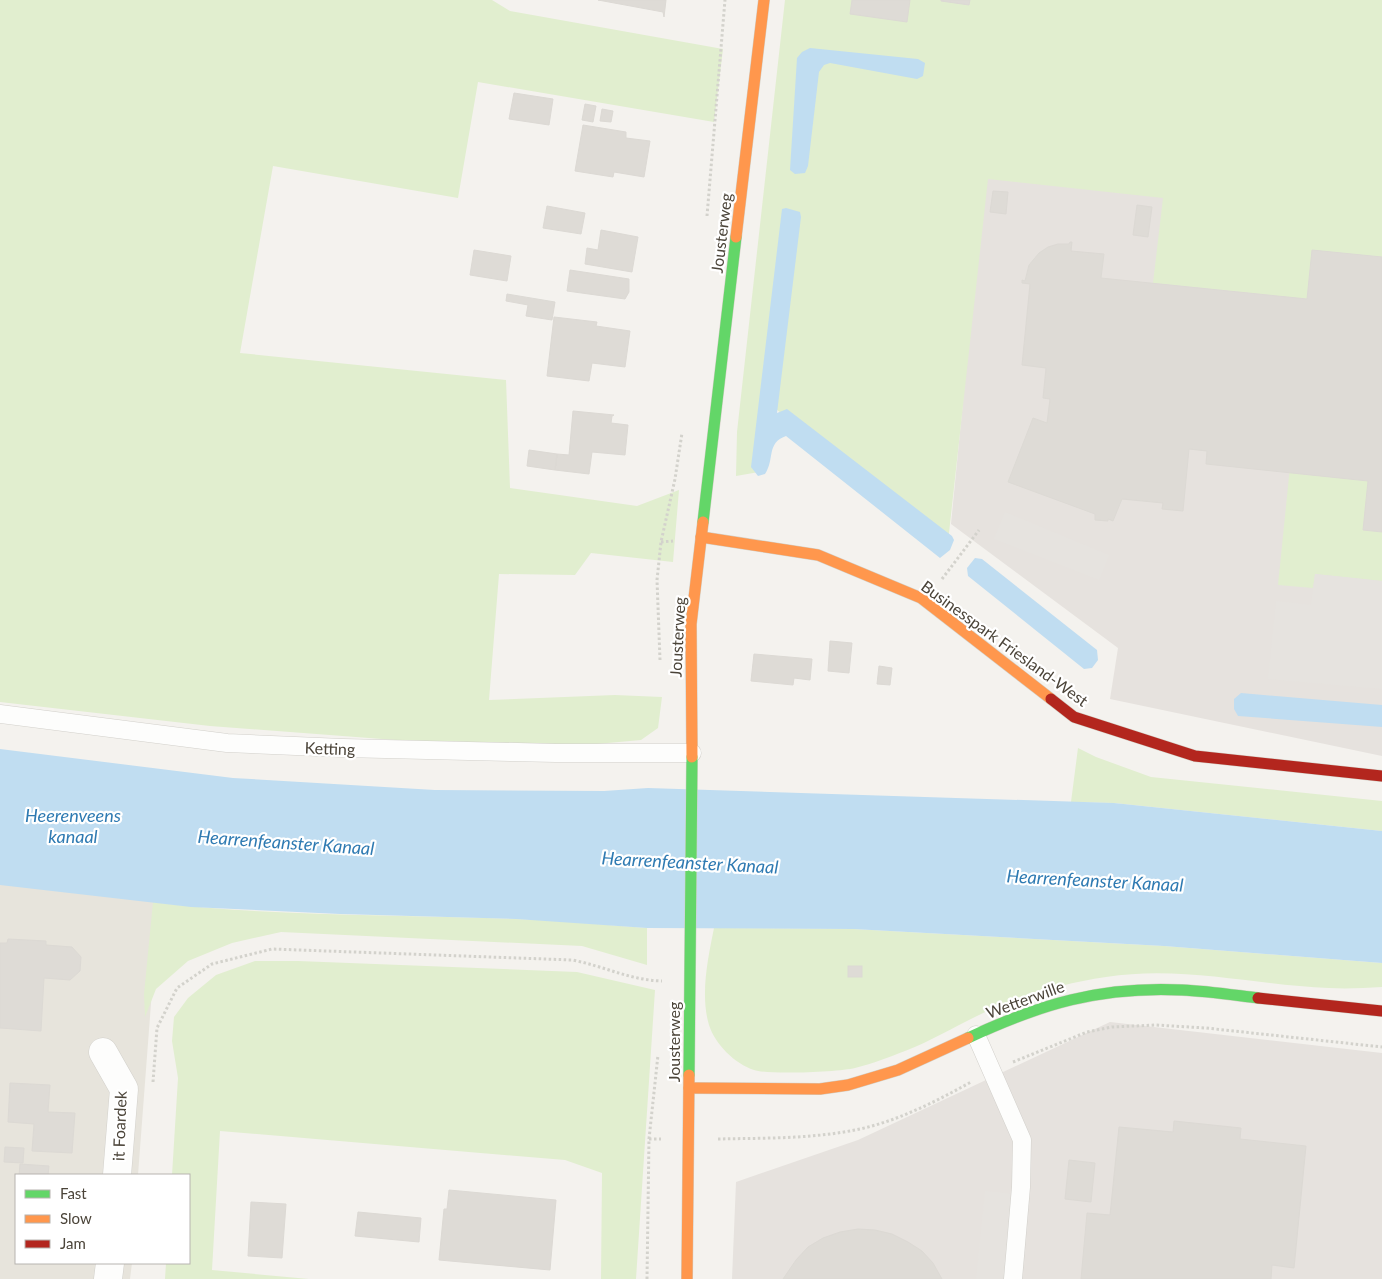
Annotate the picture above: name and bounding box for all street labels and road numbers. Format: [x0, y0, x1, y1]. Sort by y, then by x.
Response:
street label: Jousterweg [707, 192, 735, 274]
street label: Businesspark Friesland-West [918, 576, 1092, 710]
street label: Jousterweg [665, 596, 689, 678]
street label: Ketting [304, 738, 356, 758]
street label: Wetterwille [983, 976, 1067, 1022]
street label: Jousterweg [664, 1002, 683, 1082]
street label: it Foardek [108, 1090, 130, 1161]

